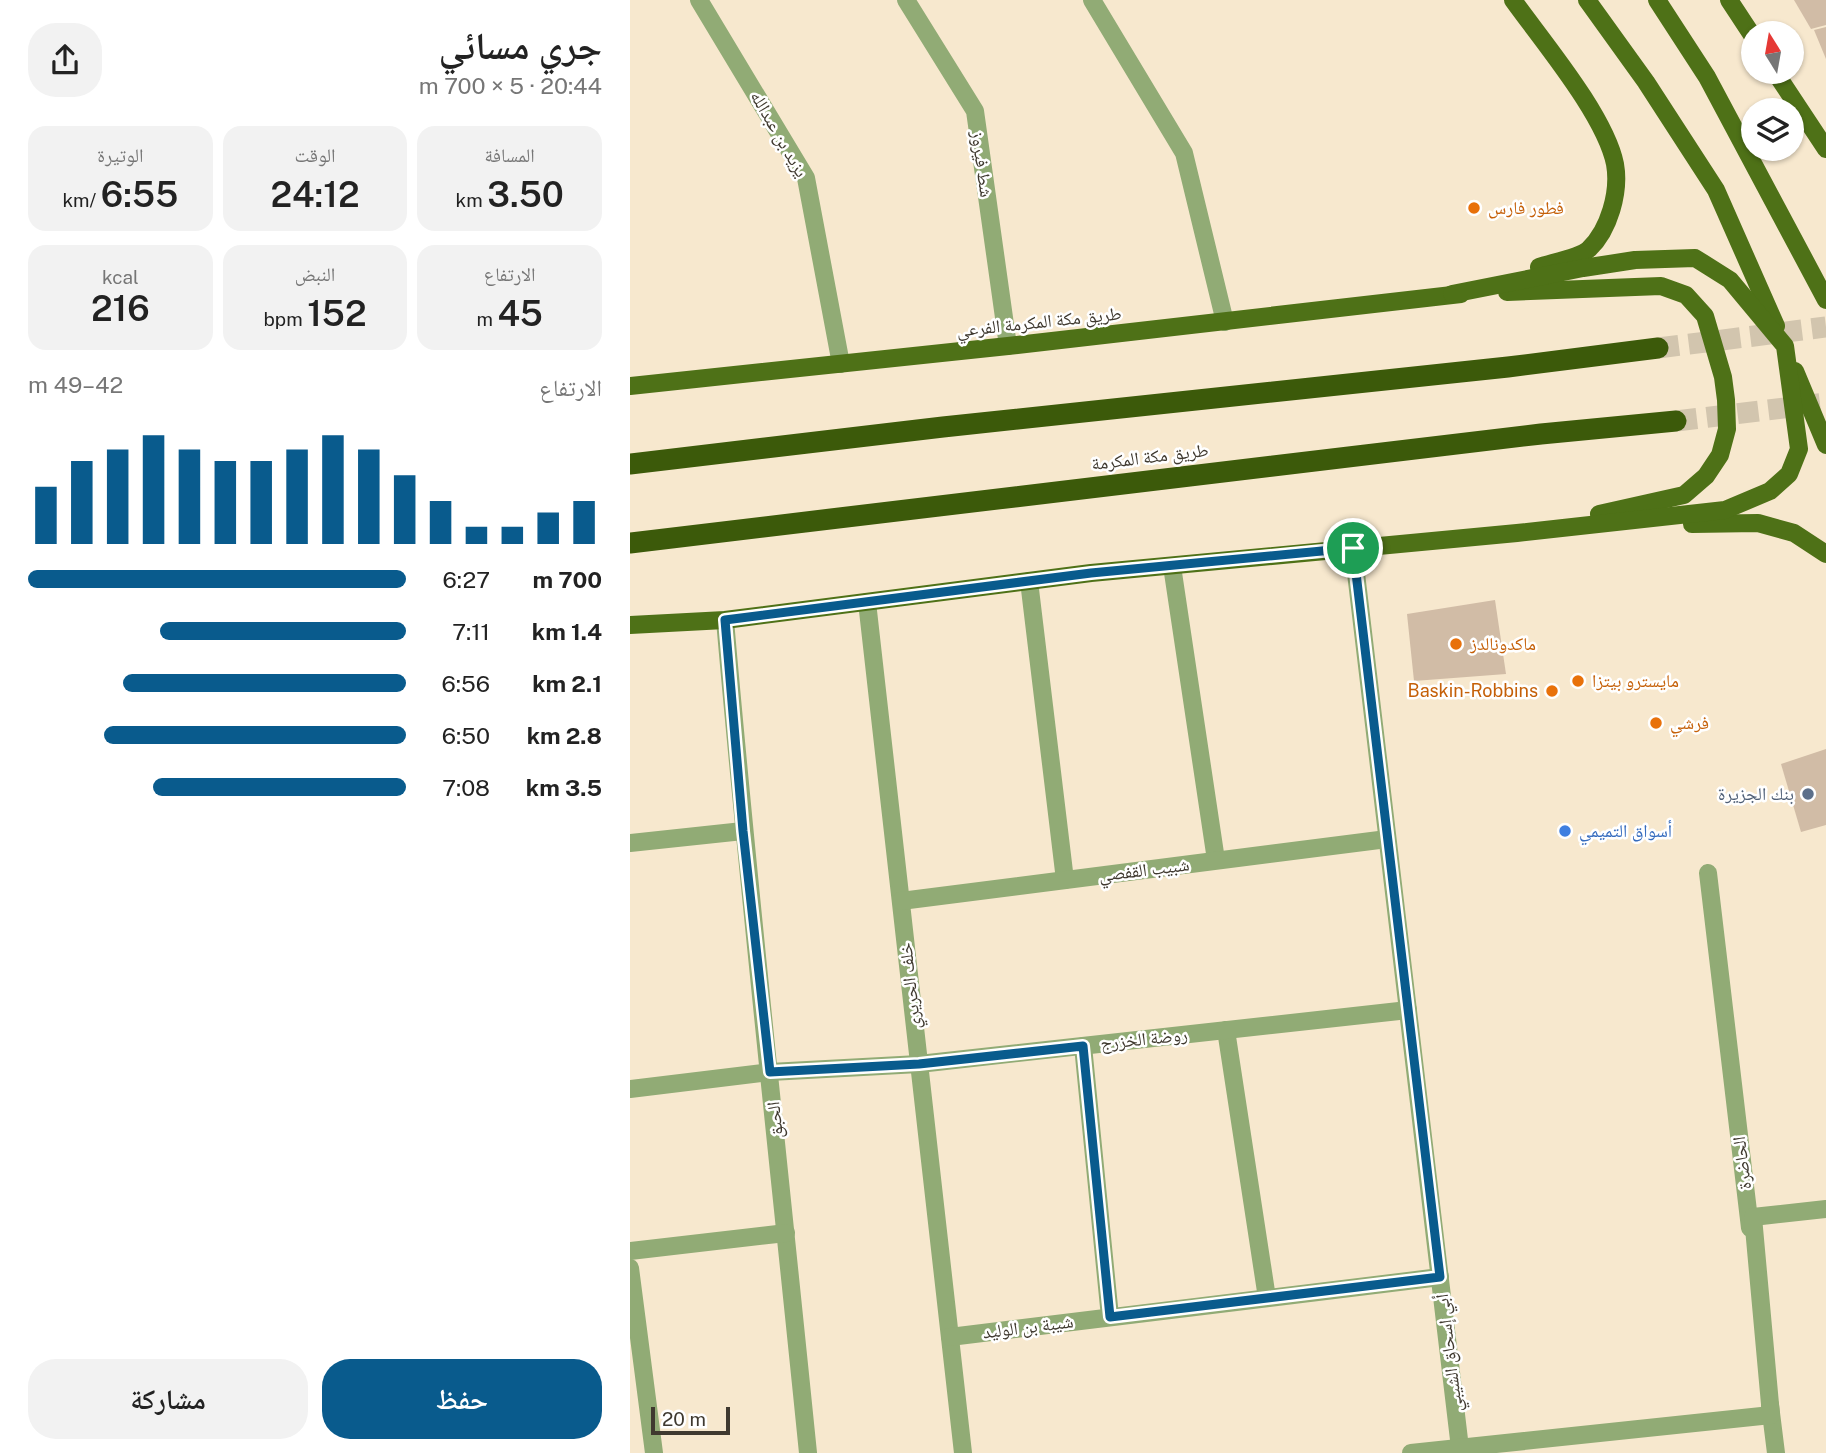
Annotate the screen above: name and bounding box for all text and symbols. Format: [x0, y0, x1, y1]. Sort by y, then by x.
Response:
north arrow [1741, 21, 1804, 84]
map controls [1741, 21, 1804, 161]
button: share [28, 23, 102, 97]
text: جري مسائي [439, 23, 602, 68]
text: 20:44 · 5 × 700 m [419, 72, 602, 99]
street label: يزيد بن عبدالله [745, 87, 813, 181]
button: layers [1741, 98, 1804, 161]
street label: شط فيروز [967, 128, 998, 199]
text: الوتيرة [97, 144, 143, 166]
text: الوقت [295, 144, 335, 166]
text: المسافة [484, 144, 535, 166]
text: 6:55 [101, 174, 178, 215]
text: 24:12 [270, 174, 360, 215]
text: 3.50 [487, 174, 564, 215]
text: /km [62, 189, 101, 211]
text: km [456, 189, 487, 211]
place label: فطور فارس [1488, 197, 1564, 219]
marker: فطور فارس [1466, 200, 1482, 216]
text: النبض [295, 263, 335, 285]
text: الارتفاع [484, 263, 536, 285]
text: kcal [102, 266, 139, 288]
text: 216 [91, 288, 150, 329]
text: 152 [307, 293, 367, 334]
text: 45 [498, 293, 543, 334]
street label: طريق مكة المكرمة الفرعي [955, 302, 1123, 345]
text: bpm [263, 308, 307, 330]
text: m [477, 308, 498, 330]
text: 42–49 m [28, 371, 123, 398]
text: الارتفاع [539, 374, 602, 401]
street label: طريق مكة المكرمة [1090, 439, 1210, 475]
pin [1323, 518, 1383, 578]
icon: arrive [1334, 529, 1372, 567]
text: 6:27 [443, 566, 490, 593]
text: 700 m [532, 566, 602, 593]
text: 7:11 [452, 618, 490, 645]
text: 1.4 km [532, 618, 602, 645]
place label: ماكدونالدز [1469, 633, 1536, 654]
marker: ماكدونالدز [1448, 636, 1464, 652]
text: 6:56 [441, 670, 490, 697]
text: 2.1 km [532, 670, 602, 697]
place label: مايسترو بيتزا [1592, 670, 1679, 692]
marker: مايسترو بيتزا [1570, 673, 1586, 689]
place label: Baskin-Robbins [1408, 680, 1538, 701]
marker: Baskin-Robbins [1544, 683, 1560, 699]
place label: فرشي [1670, 712, 1709, 738]
marker: فرشي [1648, 715, 1664, 731]
text: 6:50 [442, 722, 490, 749]
text: 2.8 km [527, 722, 602, 749]
text: 7:08 [442, 774, 490, 801]
text: 3.5 km [526, 774, 602, 801]
place label: بنك الجزيرة [1718, 783, 1794, 805]
marker: بنك الجزيرة [1800, 786, 1816, 802]
place label: أسواق التميمي [1579, 820, 1672, 846]
marker: أسواق التميمي [1557, 823, 1573, 839]
street label: شبيب القفصي [1097, 854, 1191, 890]
street label: خلف الحريري [895, 941, 929, 1030]
street label: روضة الخزرج [1099, 1023, 1189, 1056]
street label: الحبق [762, 1100, 788, 1140]
street label: الحاضرة [1728, 1135, 1755, 1191]
street label: أبي إسحاق الشيبي [1431, 1292, 1471, 1413]
street label: شيبة بن الوليد [981, 1311, 1075, 1343]
button: مشاركة [28, 1359, 308, 1439]
button: حفظ [322, 1359, 602, 1439]
scale bar [651, 1404, 730, 1436]
text: 20 m [662, 1408, 706, 1430]

